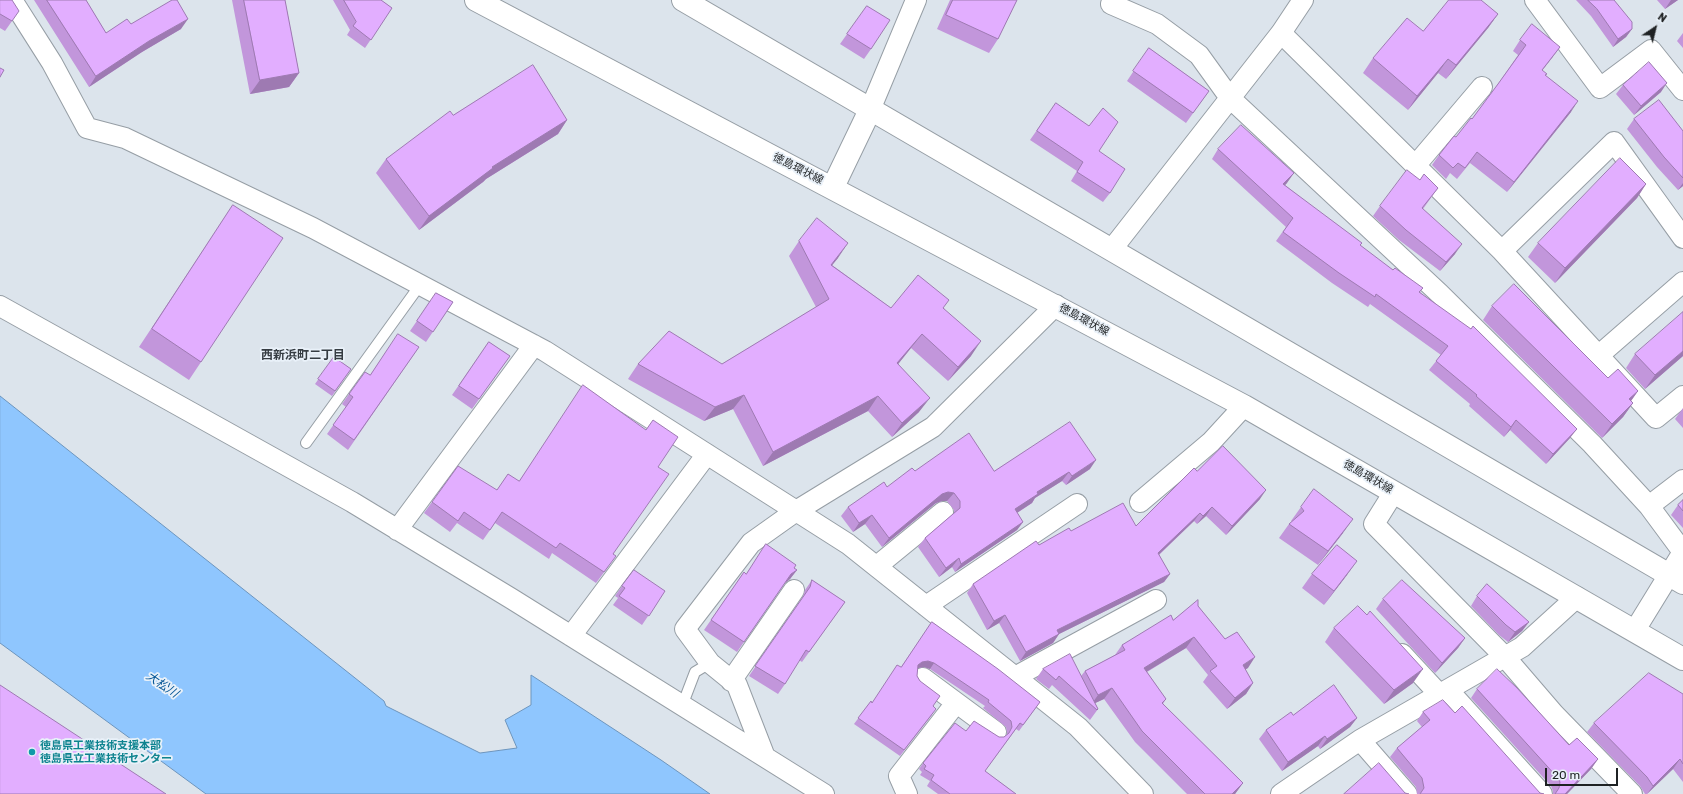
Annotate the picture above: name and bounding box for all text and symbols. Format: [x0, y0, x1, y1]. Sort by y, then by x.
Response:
north arrow [1635, 8, 1675, 48]
text: N [1655, 10, 1669, 25]
street label: 徳島環状線 [771, 151, 825, 187]
street label: 徳島環状線 [1057, 301, 1111, 339]
district label: 西新浜町二丁目 [261, 349, 345, 363]
street label: 徳島環状線 [1341, 458, 1395, 496]
water label: 大松川 [143, 669, 181, 701]
place label: 徳島県工業技術支援本部 徳島県立工業技術センター [40, 739, 172, 765]
marker: 徳島県工業技術支援本部 徳島県立工業技術センター [27, 747, 37, 757]
scale bar [1547, 760, 1620, 786]
text: 20 m [1552, 768, 1580, 782]

